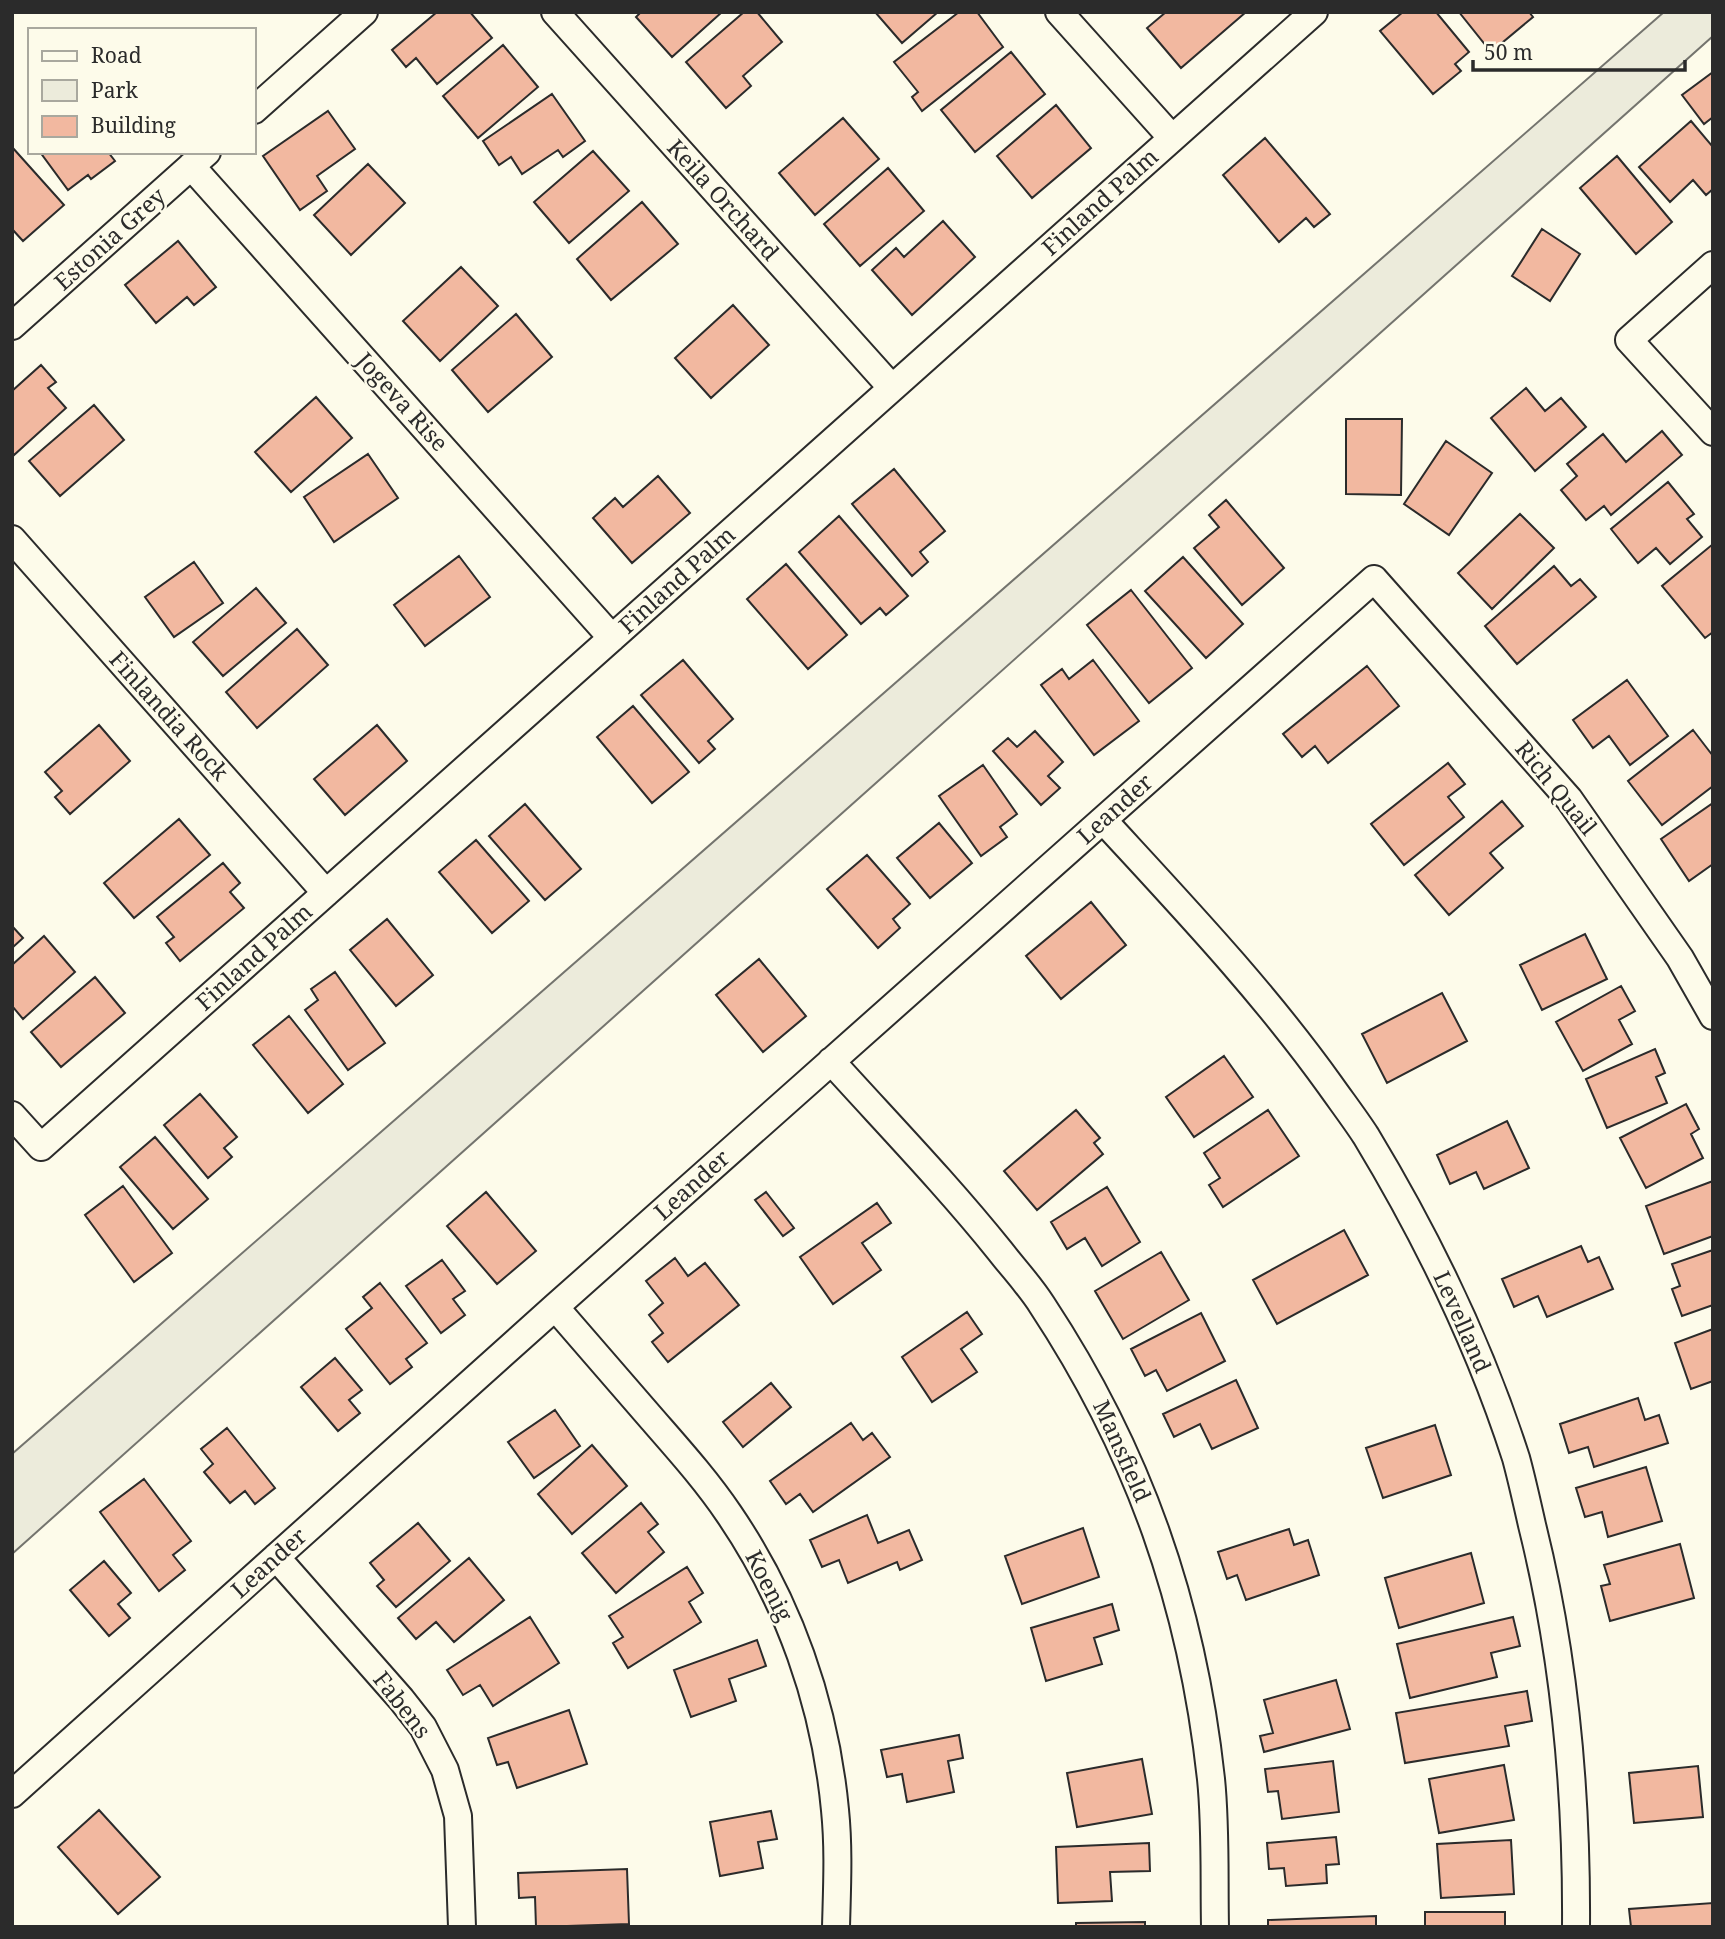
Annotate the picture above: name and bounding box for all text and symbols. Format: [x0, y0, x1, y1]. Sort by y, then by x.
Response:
legend [28, 28, 256, 154]
scale bar [1473, 28, 1685, 72]
text: 50 m [1484, 38, 1533, 66]
text: Road [91, 41, 142, 69]
text: Park [91, 76, 138, 104]
text: Building [91, 111, 176, 139]
street label: Keila Orchard [661, 132, 787, 267]
street label: Finland Palm [1034, 140, 1165, 262]
street label: Estonia Grey [47, 180, 172, 297]
street label: Jogeva Rise [349, 344, 456, 458]
street label: Finland Palm [611, 518, 742, 640]
street label: Finlandia Rock [103, 644, 237, 787]
street label: Rich Quail [1509, 733, 1605, 842]
street label: Leander [1070, 766, 1159, 851]
street label: Finland Palm [188, 895, 319, 1017]
street label: Leander [647, 1142, 736, 1227]
street label: Levelland [1426, 1266, 1500, 1378]
street label: Mansfield [1086, 1395, 1160, 1507]
street label: Leander [224, 1520, 313, 1605]
street label: Koenig [738, 1545, 802, 1627]
street label: Fabens [366, 1664, 439, 1745]

